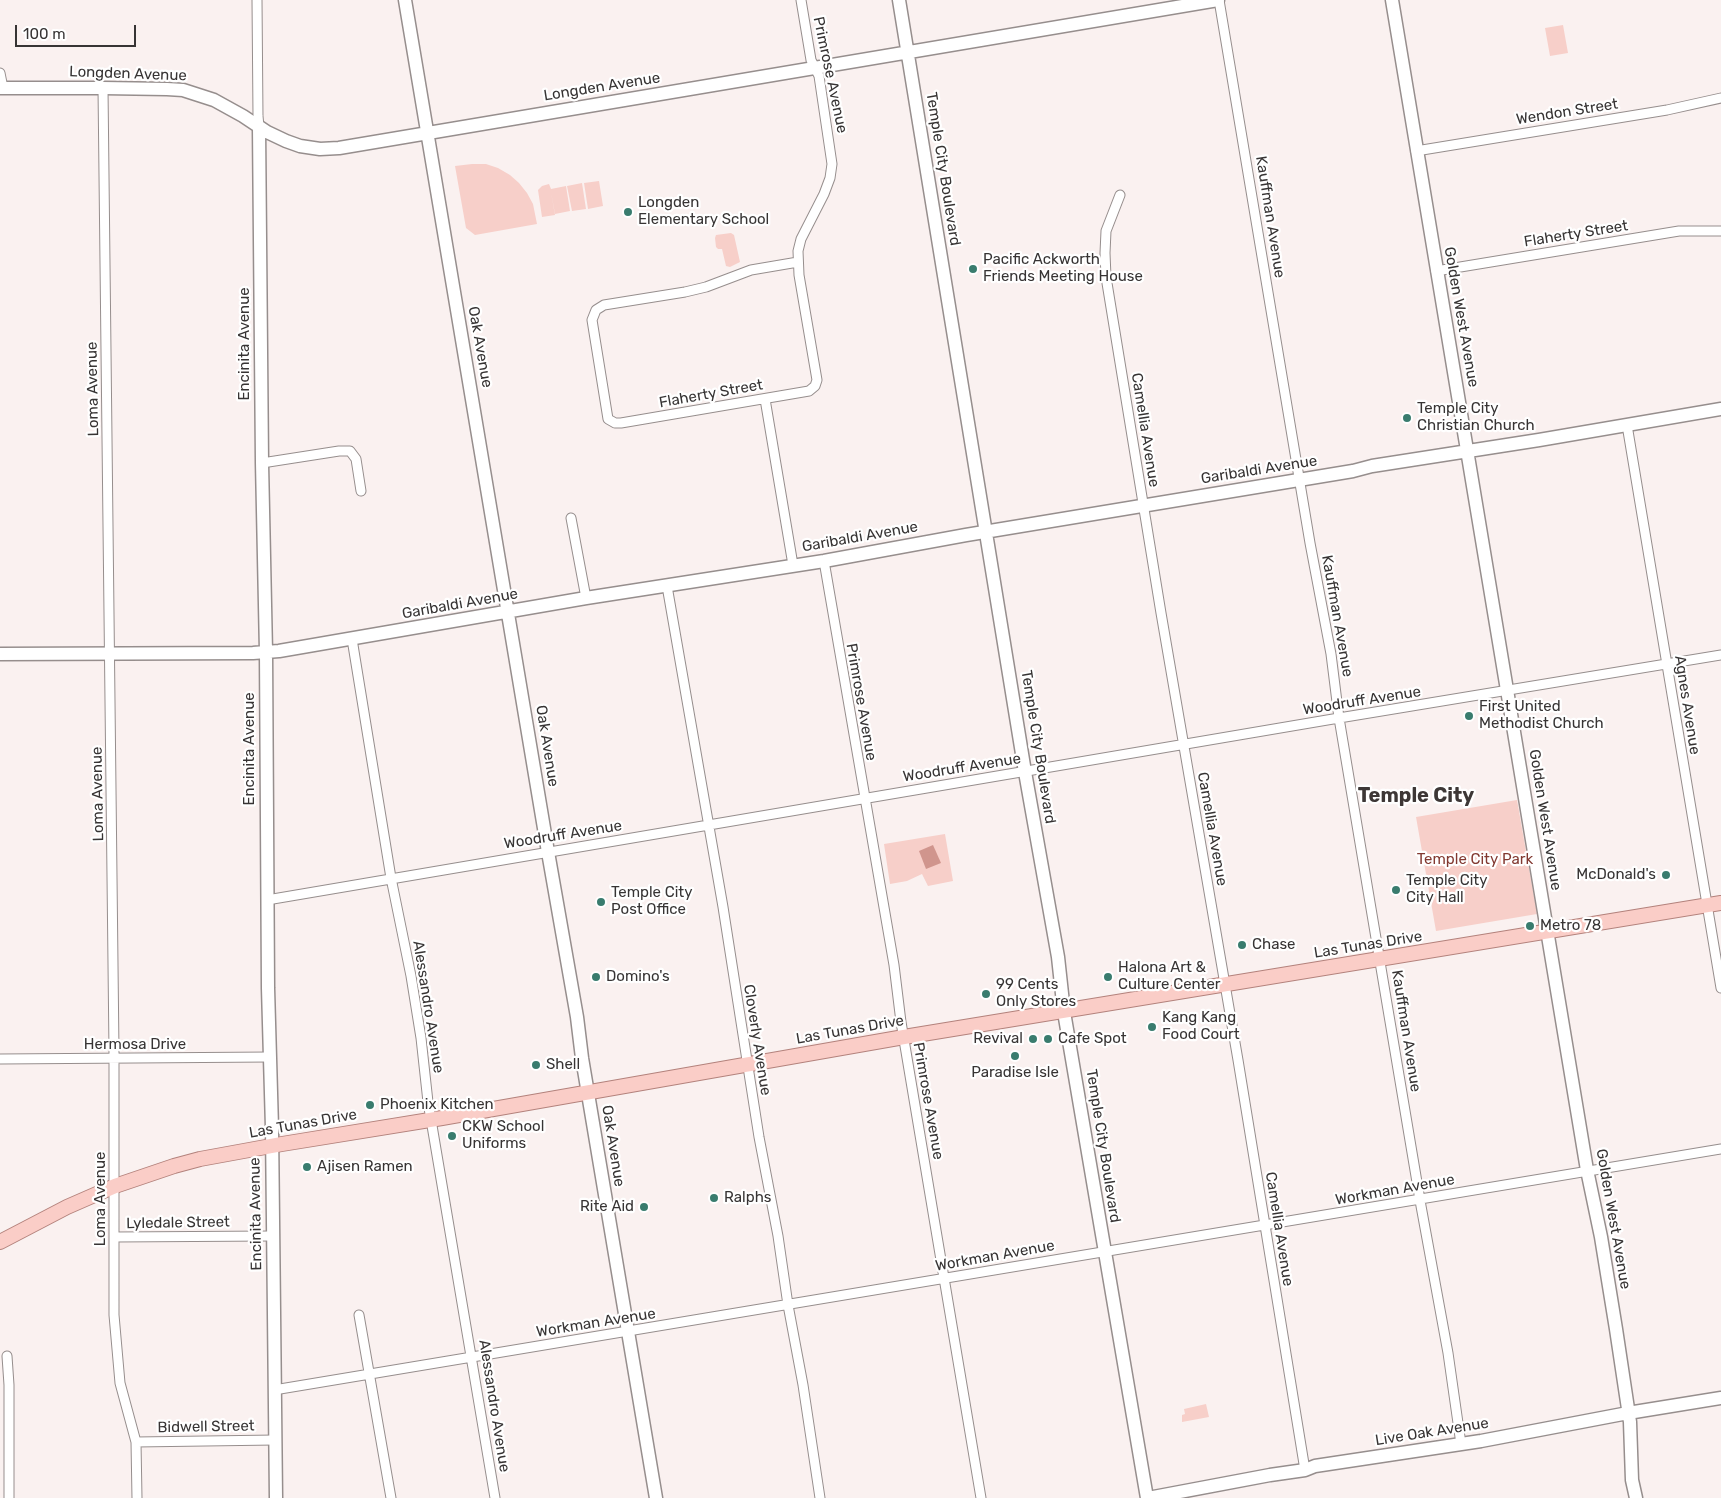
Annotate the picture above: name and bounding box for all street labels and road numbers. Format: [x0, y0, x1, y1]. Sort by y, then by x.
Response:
street label: Primrose Avenue [809, 15, 851, 135]
street label: Longden Avenue [69, 63, 187, 85]
street label: Longden Avenue [543, 69, 661, 105]
street label: Temple City Boulevard [922, 91, 964, 247]
street label: Wendon Street [1515, 95, 1619, 129]
street label: Kauffman Avenue [1251, 155, 1289, 279]
street label: Flaherty Street [1523, 217, 1629, 251]
street label: Golden West Avenue [1440, 245, 1482, 389]
street label: Encinita Avenue [236, 287, 254, 401]
street label: Oak Avenue [464, 305, 496, 389]
street label: Loma Avenue [83, 341, 103, 437]
street label: Camellia Avenue [1127, 372, 1163, 488]
street label: Flaherty Street [658, 376, 764, 412]
street label: Garibaldi Avenue [1200, 452, 1318, 488]
street label: Garibaldi Avenue [801, 518, 919, 556]
street label: Kauffman Avenue [1317, 554, 1357, 678]
street label: Garibaldi Avenue [401, 585, 519, 623]
street label: Primrose Avenue [842, 642, 880, 762]
street label: Agnes Avenue [1670, 654, 1704, 756]
street label: Temple City Boulevard [1017, 669, 1059, 825]
street label: Woodruff Avenue [1302, 683, 1422, 719]
street label: Encinita Avenue [241, 692, 259, 806]
street label: Oak Avenue [532, 704, 562, 788]
street label: Loma Avenue [88, 746, 108, 842]
street label: Golden West Avenue [1525, 748, 1565, 892]
street label: Woodruff Avenue [902, 750, 1022, 786]
street label: Camellia Avenue [1193, 771, 1231, 887]
street label: Woodruff Avenue [503, 817, 623, 853]
street label: Las Tunas Drive [1313, 928, 1423, 962]
street label: Alessandro Avenue [409, 939, 447, 1075]
street label: Kauffman Avenue [1387, 969, 1425, 1093]
street label: Cloverly Avenue [739, 983, 775, 1097]
street label: Las Tunas Drive [795, 1012, 905, 1048]
street label: Hermosa Drive [84, 1036, 186, 1054]
street label: Primrose Avenue [909, 1041, 947, 1161]
street label: Temple City Boulevard [1082, 1068, 1124, 1224]
street label: Oak Avenue [598, 1104, 628, 1188]
street label: Las Tunas Drive [248, 1106, 358, 1142]
street label: Golden West Avenue [1592, 1147, 1634, 1291]
street label: Loma Avenue [92, 1152, 110, 1246]
street label: Encinita Avenue [246, 1157, 266, 1271]
street label: Camellia Avenue [1261, 1171, 1297, 1287]
street label: Workman Avenue [1334, 1171, 1456, 1209]
street label: Lyledale Street [126, 1213, 230, 1233]
street label: Workman Avenue [934, 1237, 1056, 1275]
street label: Workman Avenue [535, 1305, 657, 1341]
street label: Alessandro Avenue [475, 1338, 513, 1474]
street label: Live Oak Avenue [1374, 1414, 1490, 1450]
street label: Bidwell Street [157, 1417, 255, 1437]

